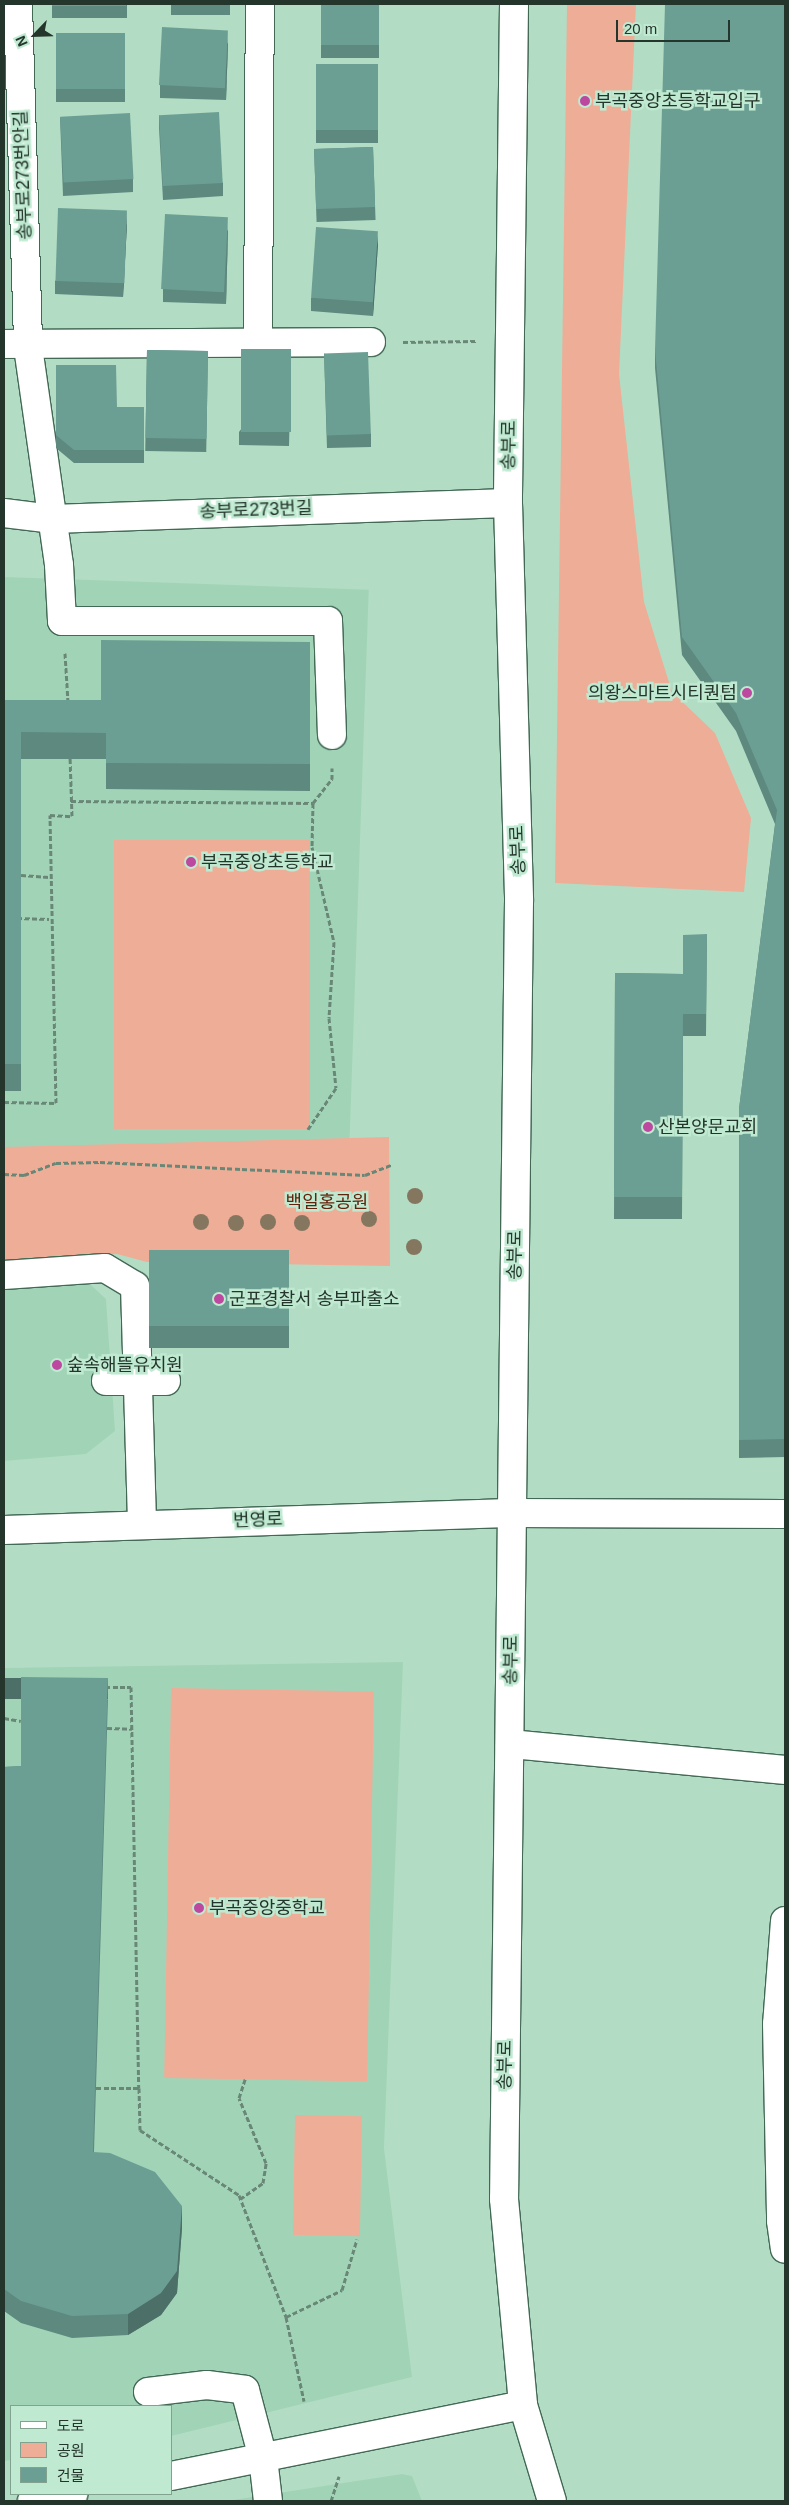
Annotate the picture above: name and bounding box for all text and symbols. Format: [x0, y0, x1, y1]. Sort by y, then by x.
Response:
north arrow [10, 10, 60, 60]
scale bar [619, 10, 733, 42]
text: 20 m [624, 20, 657, 37]
text: N [12, 33, 31, 49]
place label: 부곡중앙초등학교입구 [595, 90, 761, 112]
marker: 부곡중앙초등학교입구 [579, 95, 591, 107]
street label: 송부로273번안길 [10, 110, 36, 240]
street label: 송부로 [498, 420, 520, 470]
street label: 송부로273번길 [199, 497, 313, 523]
place label: 의왕스마트시티퀀텀 [588, 682, 737, 704]
marker: 의왕스마트시티퀀텀 [741, 687, 753, 699]
street label: 송부로 [506, 825, 530, 875]
place label: 부곡중앙초등학교 [201, 851, 333, 873]
marker: 부곡중앙초등학교 [185, 856, 197, 868]
place label: 산본양문교회 [658, 1116, 757, 1138]
marker: 산본양문교회 [642, 1121, 654, 1133]
park label: 백일홍공원 [286, 1191, 368, 1213]
street label: 송부로 [504, 1230, 526, 1280]
place label: 군포경찰서 송부파출소 [229, 1288, 400, 1310]
marker: 군포경찰서 송부파출소 [213, 1293, 225, 1305]
place label: 숲속해뜰유치원 [67, 1354, 183, 1376]
marker: 숲속해뜰유치원 [51, 1359, 63, 1371]
street label: 번영로 [233, 1508, 283, 1532]
street label: 송부로 [500, 1635, 522, 1685]
place label: 부곡중앙중학교 [209, 1897, 325, 1919]
marker: 부곡중앙중학교 [193, 1902, 205, 1914]
street label: 송부로 [494, 2040, 516, 2090]
legend [10, 2405, 172, 2495]
text: 도로 [57, 2417, 85, 2434]
text: 공원 [57, 2442, 85, 2459]
text: 건물 [57, 2467, 85, 2484]

